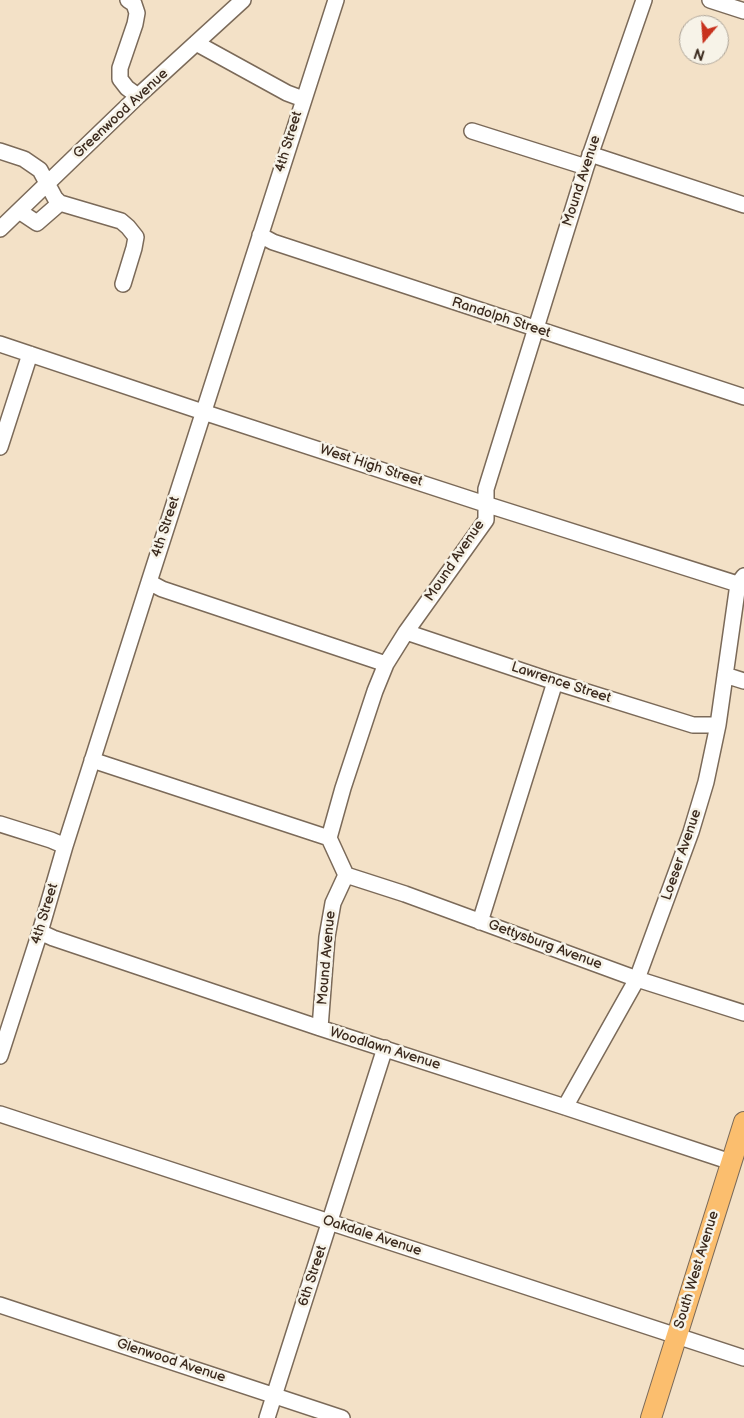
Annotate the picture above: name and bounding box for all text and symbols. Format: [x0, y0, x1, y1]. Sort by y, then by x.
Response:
north arrow [679, 15, 729, 65]
text: N [692, 44, 707, 64]
street label: Greenwood Avenue [70, 66, 172, 162]
street label: 4th Street [272, 110, 306, 174]
street label: Mound Avenue [559, 134, 605, 228]
street label: Randolph Street [449, 294, 553, 342]
street label: West High Street [318, 442, 424, 490]
street label: 4th Street [148, 495, 184, 559]
street label: Mound Avenue [422, 517, 488, 605]
street label: Lawrence Street [509, 659, 613, 707]
street label: Loeser Avenue [659, 807, 705, 903]
street label: 4th Street [28, 882, 62, 946]
street label: Mound Avenue [315, 910, 339, 1006]
street label: Gettysburg Avenue [486, 917, 604, 973]
street label: Woodlawn Avenue [328, 1024, 442, 1074]
street label: South West Avenue [671, 1209, 723, 1331]
street label: Oakdale Avenue [320, 1212, 424, 1260]
street label: 6th Street [295, 1244, 331, 1308]
street label: Glenwood Avenue [114, 1335, 228, 1387]

